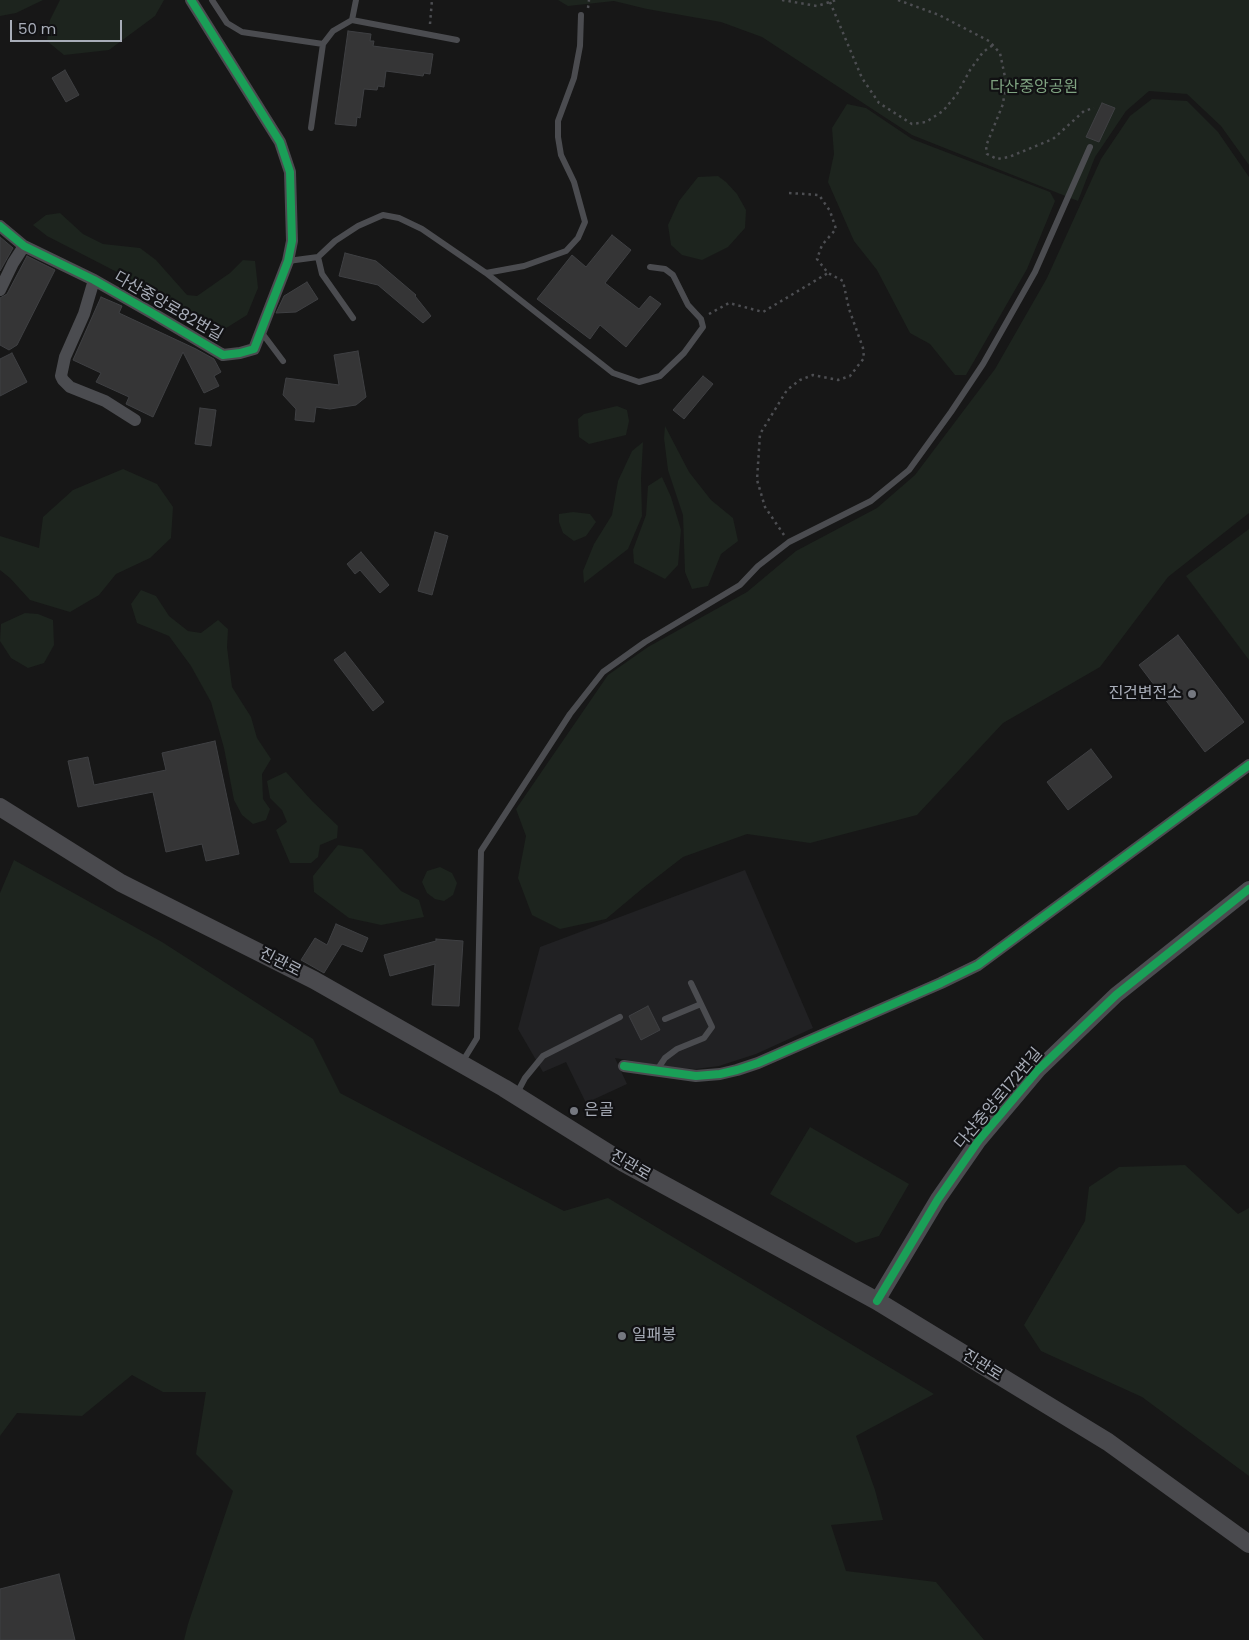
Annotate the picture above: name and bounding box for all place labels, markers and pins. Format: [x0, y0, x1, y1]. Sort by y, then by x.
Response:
place label: 진건변전소 [1108, 684, 1182, 704]
marker: 진건변전소 [1186, 688, 1198, 700]
place label: 은골 [584, 1101, 613, 1121]
marker: 은골 [568, 1105, 580, 1117]
place label: 일패봉 [632, 1326, 676, 1346]
marker: 일패봉 [616, 1330, 628, 1342]

